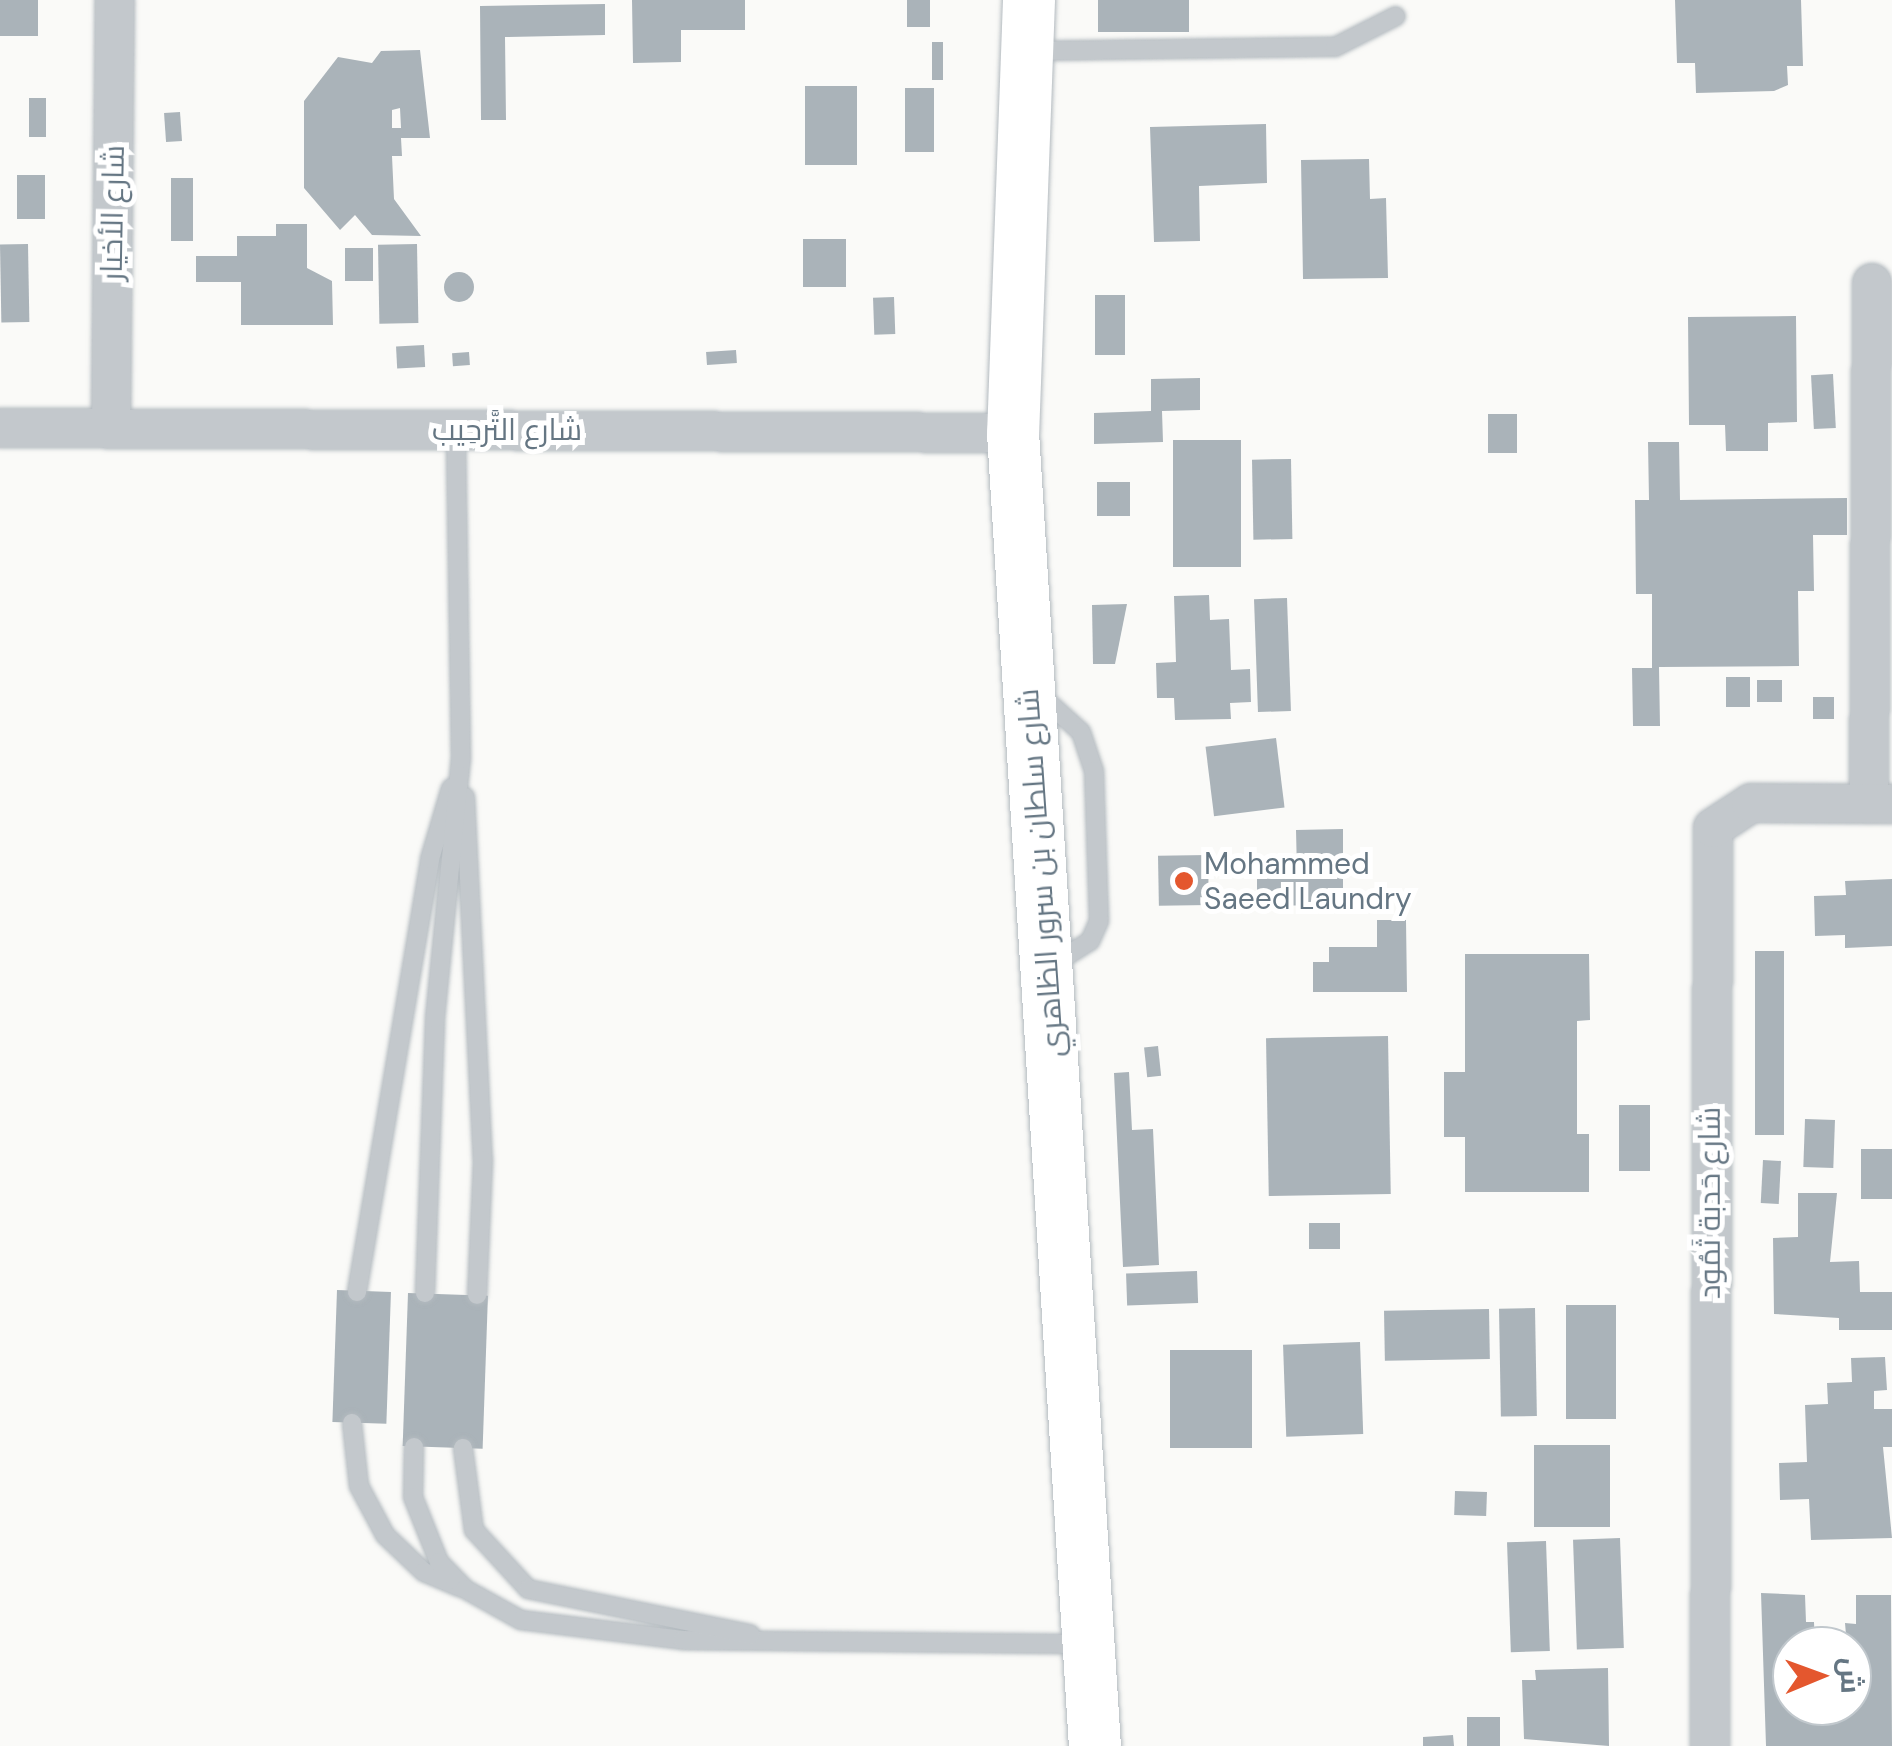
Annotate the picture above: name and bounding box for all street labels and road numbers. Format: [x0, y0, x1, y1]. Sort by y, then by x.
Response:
street label: شارع الأخيار [94, 145, 132, 281]
street label: شارع التَّرحِيب [432, 412, 582, 448]
street label: شارع سلطان بن سرور الظاهري [1010, 688, 1072, 1058]
street label: شارع حَدبة ثَمُود [1692, 1107, 1728, 1299]

